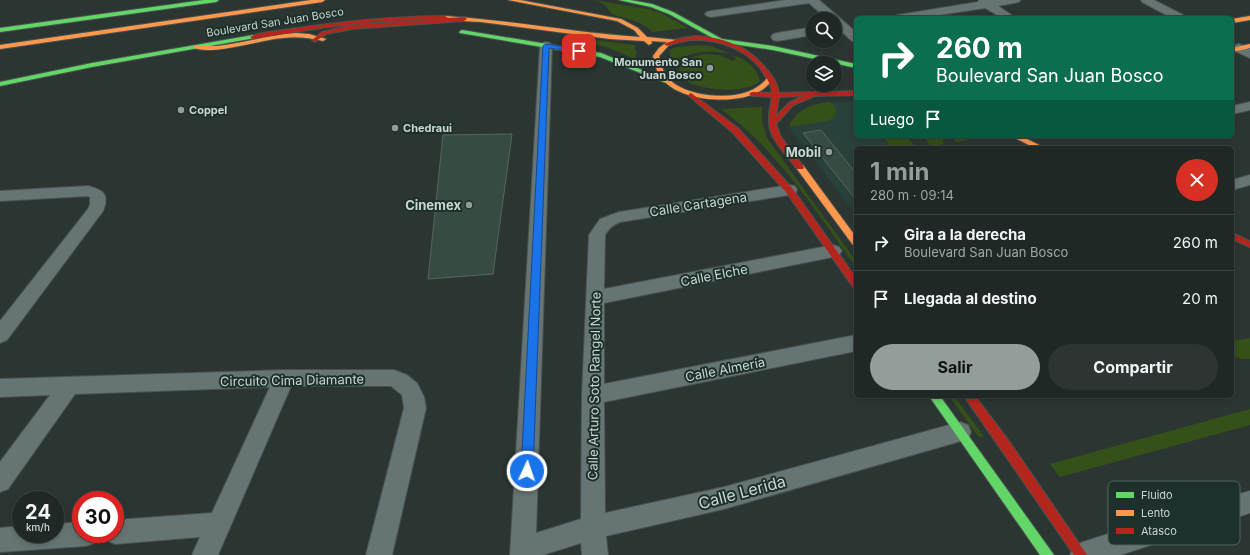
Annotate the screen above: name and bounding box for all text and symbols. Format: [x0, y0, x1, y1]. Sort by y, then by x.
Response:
street label: Boulevard San Juan Bosco [205, 4, 345, 40]
map controls [806, 12, 842, 92]
button: search [806, 12, 842, 48]
text: 260 m [936, 31, 1023, 65]
icon: right [870, 32, 922, 84]
pin [562, 34, 596, 68]
icon: arrive [568, 40, 590, 62]
place label: Monumento San Juan Bosco [614, 55, 702, 82]
button: layers [806, 56, 842, 92]
marker: Monumento San Juan Bosco [705, 63, 715, 73]
text: Boulevard San Juan Bosco [936, 65, 1164, 86]
place label: Coppel [189, 103, 227, 117]
marker: Coppel [176, 105, 186, 115]
icon: arrive [922, 108, 944, 130]
text: Luego [870, 110, 914, 129]
place label: Chedraui [403, 121, 452, 135]
marker: Chedraui [390, 123, 400, 133]
place label: Mobil [786, 144, 821, 160]
marker: Mobil [824, 147, 834, 157]
text: 1 min [870, 157, 929, 186]
button: close [1176, 159, 1218, 201]
text: 280 m · 09:14 [870, 187, 954, 203]
street label: Calle Cartagena [648, 188, 748, 220]
place label: Cinemex [405, 197, 461, 213]
marker: Cinemex [464, 200, 474, 210]
text: Gira a la derecha [904, 225, 1026, 244]
icon: right [870, 232, 892, 254]
text: 260 m [1173, 233, 1218, 252]
text: Boulevard San Juan Bosco [904, 244, 1068, 260]
street label: Calle Elche [679, 261, 749, 289]
icon: arrive [870, 288, 892, 310]
text: Llegada al destino [904, 289, 1037, 308]
text: 20 m [1182, 289, 1218, 308]
street label: Calle Arturo Soto Rangel Norte [584, 292, 604, 480]
button: Salir [870, 344, 1040, 390]
button: Compartir [1048, 344, 1218, 390]
street label: Calle Almería [684, 353, 766, 385]
street label: Circuito Cima Diamante [220, 371, 364, 389]
position arrow [506, 450, 548, 492]
street label: Calle Lerida [696, 471, 788, 513]
legend [1108, 481, 1240, 545]
text: Fluido [1141, 488, 1173, 502]
speed limit sign: 30 [72, 491, 124, 543]
text: 24 [25, 500, 51, 524]
text: Lento [1141, 506, 1171, 520]
text: km/h [26, 521, 50, 533]
text: Atasco [1141, 524, 1177, 538]

